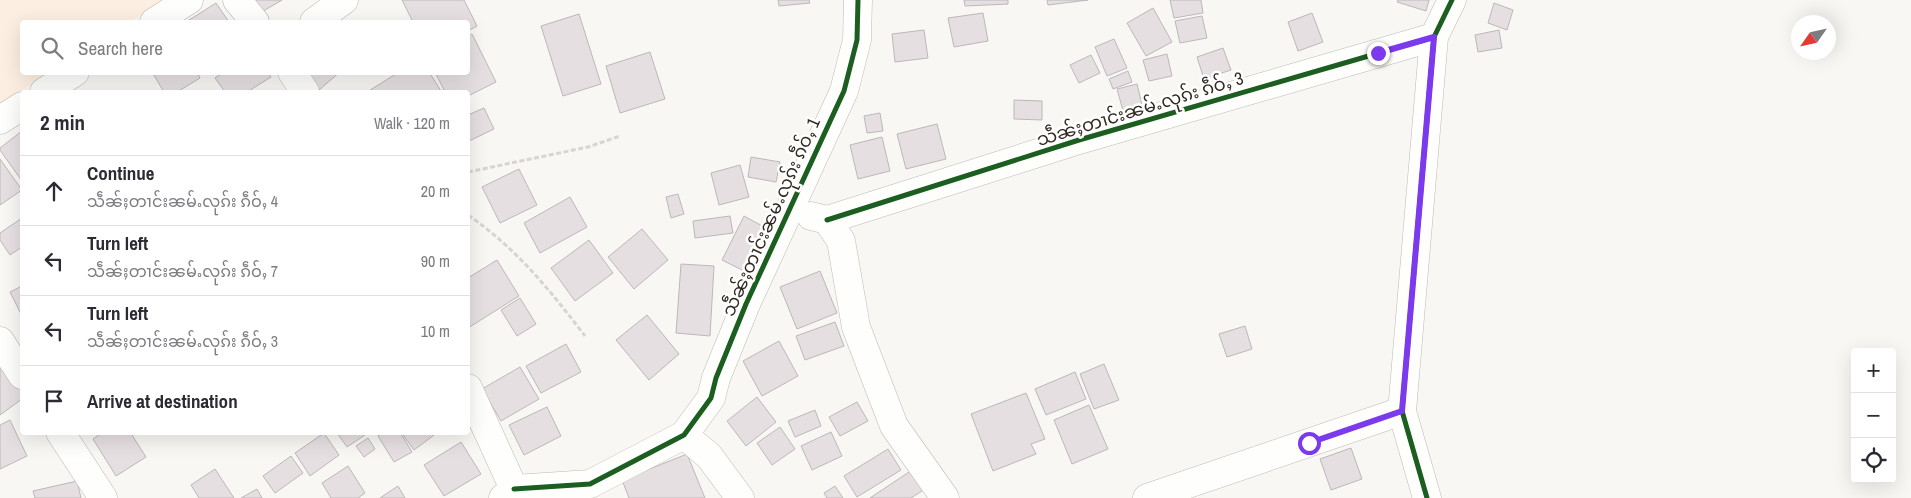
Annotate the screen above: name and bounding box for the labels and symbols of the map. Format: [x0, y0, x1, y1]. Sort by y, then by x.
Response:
north arrow [1791, 15, 1836, 60]
route end [1367, 42, 1390, 65]
street label: သဵၼ်ႈတၢင်းၼမ်ႉလုၵ်း ၵဵဝ်ႇ 3 [1033, 64, 1247, 155]
street label: သဵၼ်ႈတၢင်းၼမ်ႉလုၵ်း ၵဵဝ်ႇ 1 [714, 112, 829, 321]
route start [1298, 432, 1321, 455]

